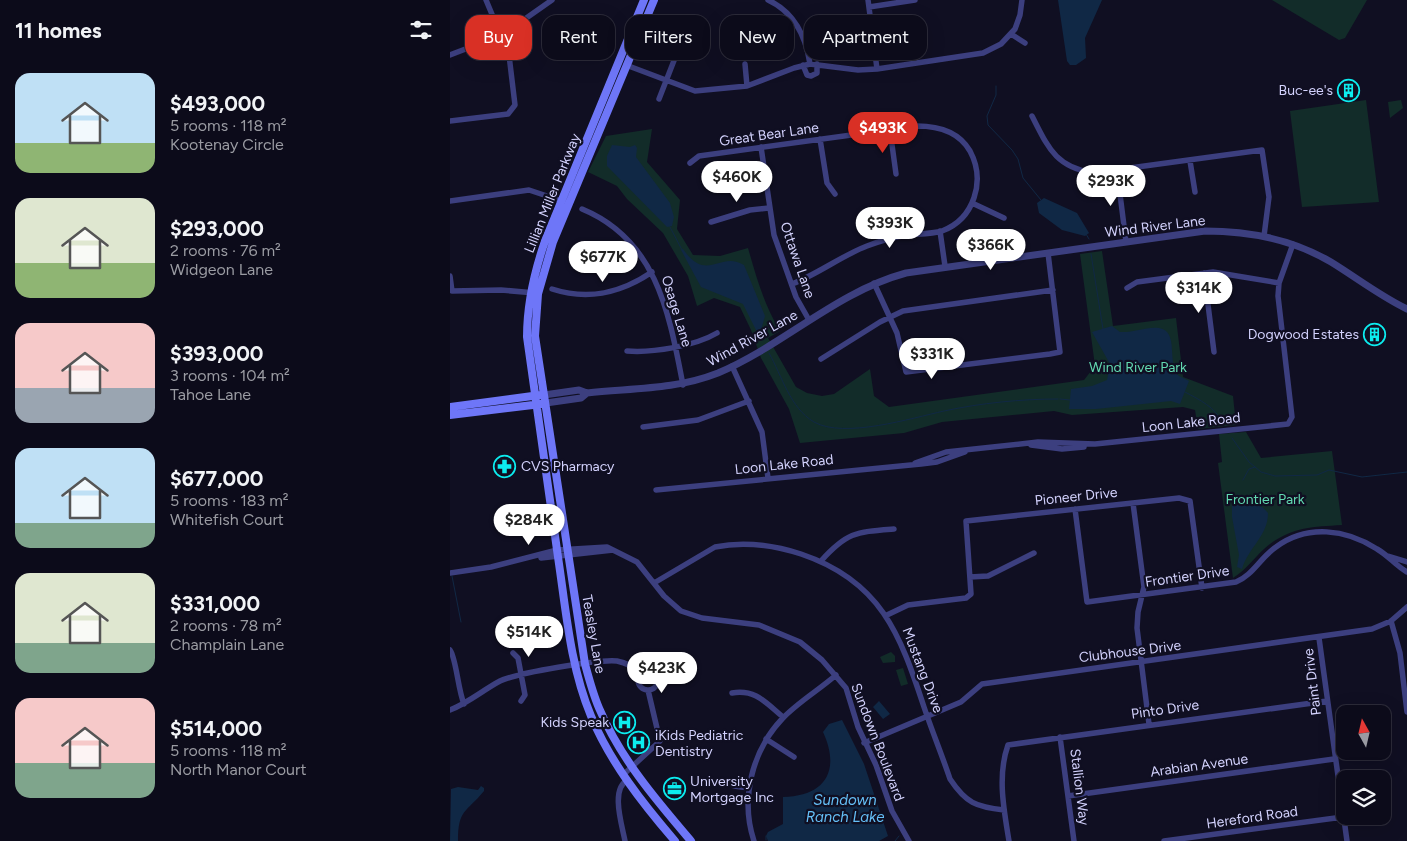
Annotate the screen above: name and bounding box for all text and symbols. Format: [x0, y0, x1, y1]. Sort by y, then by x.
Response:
chip: Buy [465, 15, 532, 60]
chip: Rent [542, 15, 615, 60]
chip: Filters [625, 15, 710, 60]
chip: New [720, 15, 794, 60]
chip: Apartment [804, 15, 927, 60]
icon: filters [407, 16, 435, 44]
text: 11 homes [15, 18, 102, 43]
building icon: Buc-ee's [1337, 78, 1361, 102]
place label: Buc-ee's [1279, 82, 1333, 99]
text: $493,000 [170, 91, 265, 116]
icon: home [55, 93, 115, 153]
pin: $493K [848, 112, 918, 154]
text: 5 rooms · 118 m² [170, 116, 287, 135]
text: $493K [859, 118, 907, 137]
street label: Great Bear Lane [718, 119, 820, 150]
street label: Lillian Miller Parkway [521, 130, 584, 255]
text: Kootenay Circle [170, 135, 284, 154]
pin: $460K [702, 160, 772, 203]
pin: $293K [1076, 164, 1146, 207]
text: $460K [712, 167, 762, 186]
text: $293K [1088, 171, 1134, 190]
pin: $393K [855, 206, 925, 249]
street label: Wind River Lane [1104, 212, 1207, 241]
text: $393K [867, 213, 913, 232]
text: $293,000 [170, 216, 264, 241]
icon: home [55, 218, 115, 278]
street label: Ottawa Lane [777, 220, 819, 301]
pin: $366K [956, 228, 1026, 271]
text: $366K [968, 235, 1014, 254]
pin: $677K [568, 240, 638, 283]
text: 2 rooms · 76 m² [170, 241, 281, 260]
text: $677K [580, 247, 626, 266]
text: Widgeon Lane [170, 260, 273, 279]
pin: $314K [1164, 272, 1234, 314]
street label: Osage Lane [658, 273, 696, 349]
text: $314K [1176, 278, 1222, 297]
street label: Wind River Lane [704, 306, 801, 370]
building icon: Dogwood Estates [1363, 322, 1387, 346]
place label: Dogwood Estates [1248, 326, 1359, 343]
pin: $331K [897, 338, 967, 380]
text: $393,000 [170, 341, 263, 366]
icon: home [55, 343, 115, 403]
text: $331K [910, 344, 954, 363]
park label: Wind River Park [1089, 359, 1187, 376]
text: 3 rooms · 104 m² [170, 366, 290, 385]
text: Tahoe Lane [170, 385, 251, 404]
street label: Loon Lake Road [1141, 409, 1241, 436]
street label: Loon Lake Road [734, 451, 834, 478]
pharmacy icon: CVS Pharmacy [493, 454, 517, 478]
place label: CVS Pharmacy [521, 458, 615, 475]
text: $677,000 [170, 466, 263, 491]
icon: home [55, 468, 115, 528]
street label: Pioneer Drive [1034, 484, 1119, 509]
text: 5 rooms · 183 m² [170, 491, 289, 510]
park label: Frontier Park [1225, 491, 1305, 508]
pin: $284K [494, 504, 564, 546]
text: Whitefish Court [170, 510, 284, 529]
text: $284K [505, 510, 553, 529]
street label: Frontier Drive [1144, 562, 1231, 591]
text: $331,000 [170, 591, 260, 616]
icon: home [55, 593, 115, 653]
street label: Teasley Lane [578, 594, 609, 675]
text: 2 rooms · 78 m² [170, 616, 282, 635]
pin: $514K [494, 616, 564, 658]
text: $514K [506, 622, 552, 641]
street label: Mustang Drive [898, 625, 947, 716]
text: Champlain Lane [170, 635, 284, 654]
street label: Clubhouse Drive [1078, 637, 1183, 666]
street label: Paint Drive [1300, 647, 1325, 716]
pin: $423K [627, 652, 697, 694]
text: $423K [638, 658, 686, 677]
street label: Sundown Boulevard [847, 681, 908, 803]
street label: Pinto Drive [1130, 696, 1200, 723]
north arrow [1336, 705, 1391, 760]
map controls [1336, 705, 1391, 825]
hospital icon: Kids Speak [613, 710, 637, 734]
place label: Kids Speak [541, 714, 609, 731]
text: $514,000 [170, 716, 262, 741]
icon: home [55, 718, 115, 778]
place label: iKids Pediatric Dentistry [655, 727, 744, 760]
hospital icon: iKids Pediatric Dentistry [627, 731, 651, 755]
text: 5 rooms · 118 m² [170, 741, 287, 760]
street label: Stallion Way [1066, 748, 1093, 827]
street label: Arabian Avenue [1149, 750, 1249, 781]
text: North Manor Court [170, 760, 306, 779]
button: layers [1336, 770, 1391, 825]
place label: University Mortgage Inc [690, 773, 774, 806]
office icon: University Mortgage Inc [662, 777, 686, 801]
water label: Sundown Ranch Lake [806, 791, 884, 826]
street label: Hereford Road [1205, 803, 1299, 832]

